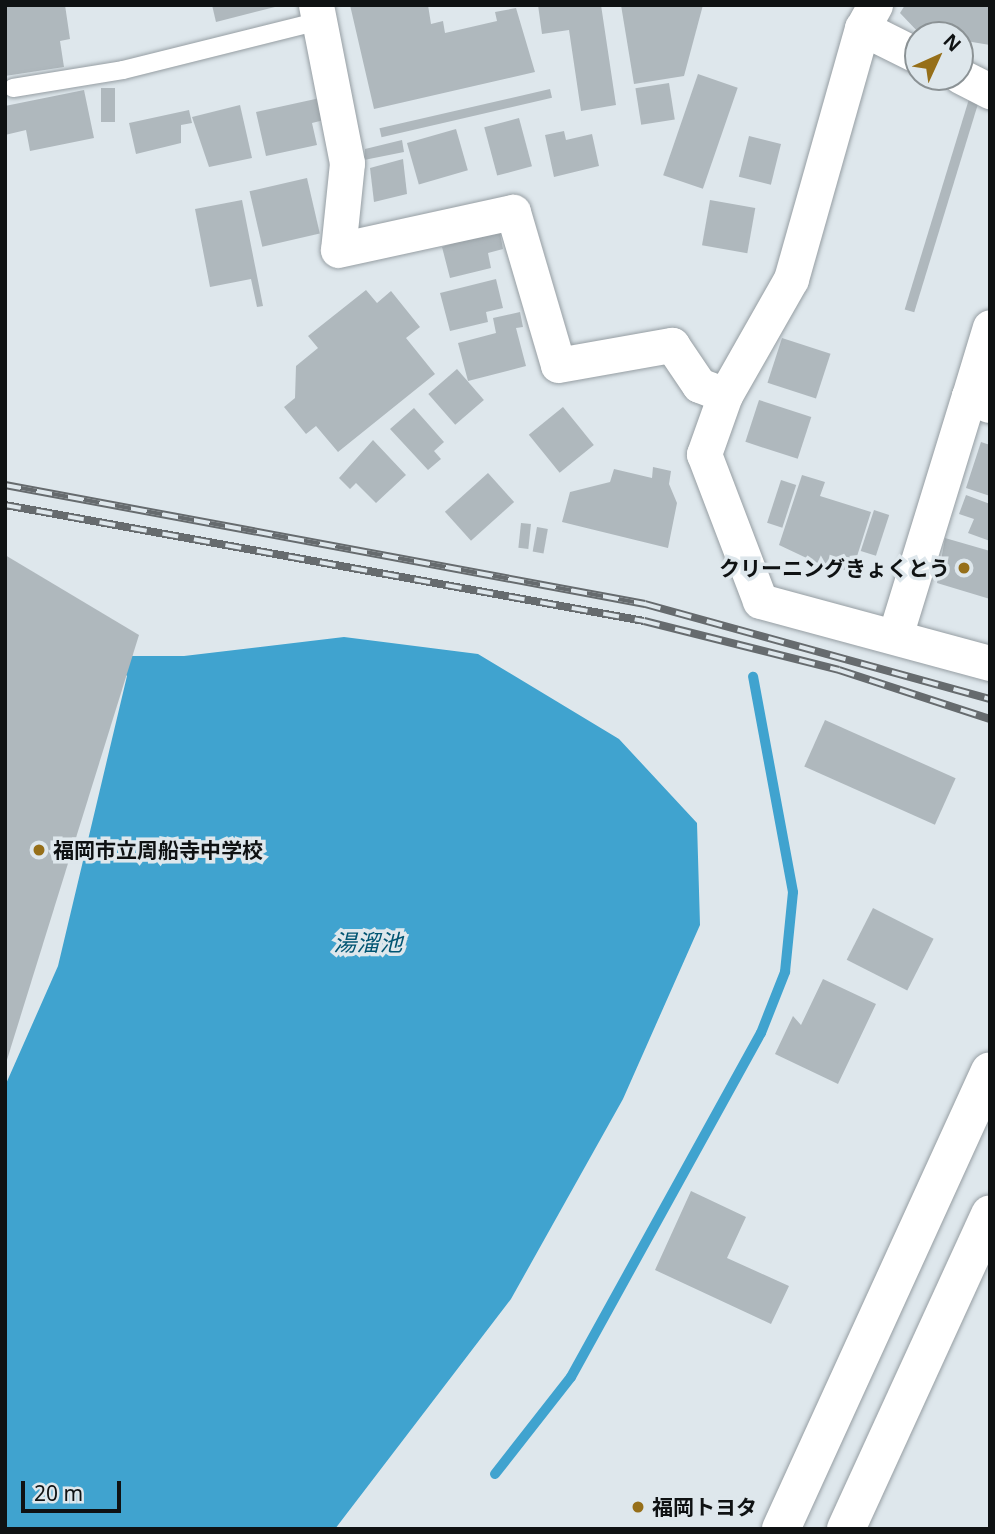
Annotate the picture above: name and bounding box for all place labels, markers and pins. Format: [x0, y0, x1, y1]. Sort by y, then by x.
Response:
place label: クリーニングきょくとう [719, 555, 950, 581]
marker: クリーニングきょくとう [956, 560, 972, 576]
place label: 福岡市立周船寺中学校 [53, 837, 263, 863]
marker: 福岡市立周船寺中学校 [31, 842, 47, 858]
place label: 福岡トヨタ [652, 1494, 757, 1520]
marker: 福岡トヨタ [630, 1499, 646, 1515]

